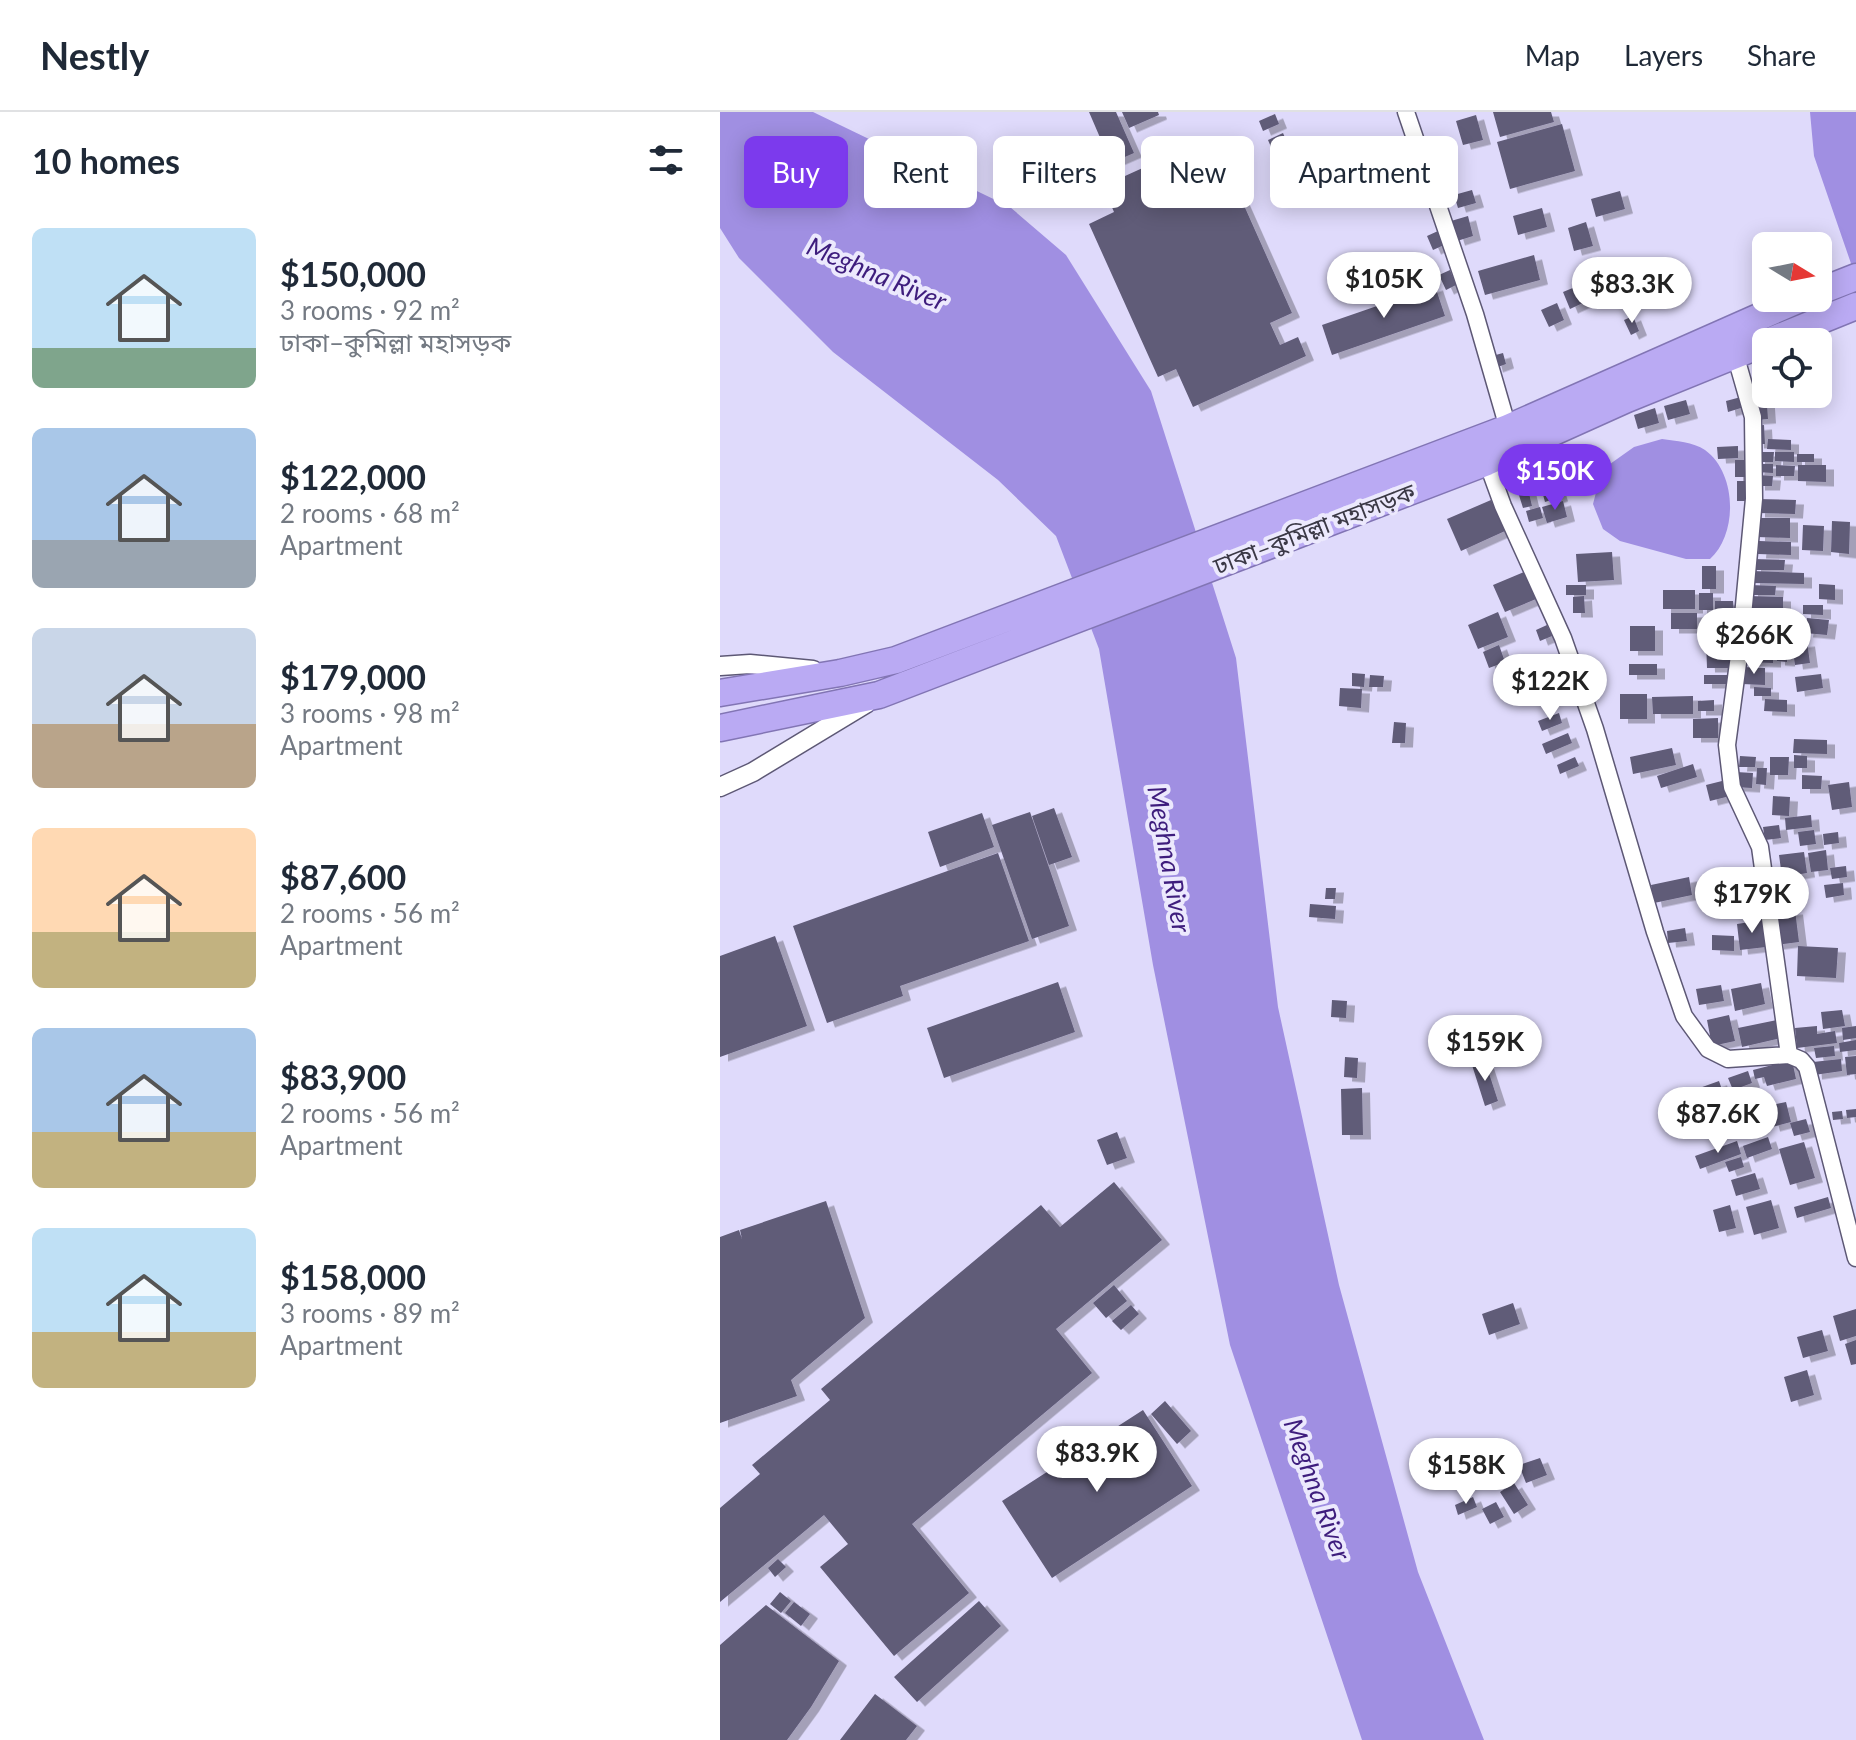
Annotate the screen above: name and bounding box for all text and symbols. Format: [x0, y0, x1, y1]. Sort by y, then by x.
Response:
text: Nestly [40, 32, 149, 78]
text: Map [1525, 38, 1580, 72]
text: Layers [1624, 38, 1703, 72]
text: Share [1747, 38, 1816, 72]
chip: Buy [744, 136, 848, 208]
chip: Rent [864, 136, 977, 208]
chip: Filters [993, 136, 1125, 208]
chip: New [1141, 136, 1254, 208]
chip: Apartment [1270, 136, 1458, 208]
icon: filters [644, 138, 688, 182]
text: 10 homes [32, 140, 180, 181]
water label: Meghna River [802, 229, 953, 317]
north arrow [1752, 232, 1832, 312]
map controls [1752, 232, 1832, 408]
pin: $105K [1328, 252, 1440, 320]
text: $150,000 [280, 253, 426, 294]
pin: $83.3K [1567, 257, 1697, 325]
icon: home [96, 260, 192, 356]
text: $105K [1345, 262, 1423, 294]
text: $83.3K [1590, 267, 1674, 299]
text: 3 rooms · 92 m² [280, 294, 460, 326]
text: ঢাকা–কুমিল্লা মহাসড়ক [280, 326, 511, 358]
button: locate [1752, 328, 1832, 408]
pin: $150K [1499, 444, 1611, 512]
text: $150K [1516, 454, 1594, 486]
text: $122,000 [280, 456, 426, 497]
icon: home [96, 460, 192, 556]
street label: ঢাকা–কুমিল্লা মহাসড়ক [1208, 476, 1420, 581]
text: 2 rooms · 68 m² [280, 497, 460, 529]
text: Apartment [280, 529, 403, 561]
pin: $266K [1698, 608, 1810, 676]
text: $266K [1715, 618, 1793, 650]
pin: $122K [1494, 654, 1606, 722]
text: $179,000 [280, 656, 426, 697]
icon: home [96, 660, 192, 756]
text: $122K [1511, 664, 1589, 696]
text: 3 rooms · 98 m² [280, 697, 460, 729]
text: Apartment [280, 729, 403, 761]
water label: Meghna River [1141, 783, 1199, 936]
text: $87,600 [280, 856, 406, 897]
icon: home [96, 860, 192, 956]
pin: $179K [1696, 867, 1808, 935]
text: $179K [1713, 877, 1791, 909]
text: 2 rooms · 56 m² [280, 897, 460, 929]
text: Apartment [280, 929, 403, 961]
pin: $159K [1429, 1015, 1541, 1083]
text: $159K [1446, 1025, 1524, 1057]
text: $83,900 [280, 1056, 406, 1097]
icon: home [96, 1060, 192, 1156]
pin: $87.6K [1653, 1087, 1783, 1155]
text: 2 rooms · 56 m² [280, 1097, 460, 1129]
text: $87.6K [1676, 1097, 1760, 1129]
text: Apartment [280, 1129, 403, 1161]
text: $158,000 [280, 1256, 426, 1297]
icon: home [96, 1260, 192, 1356]
text: 3 rooms · 89 m² [280, 1297, 460, 1329]
text: Apartment [280, 1329, 403, 1361]
water label: Meghna River [1278, 1414, 1359, 1565]
pin: $83.9K [1032, 1426, 1162, 1494]
text: $83.9K [1055, 1436, 1139, 1468]
pin: $158K [1410, 1438, 1522, 1506]
text: $158K [1427, 1448, 1505, 1480]

